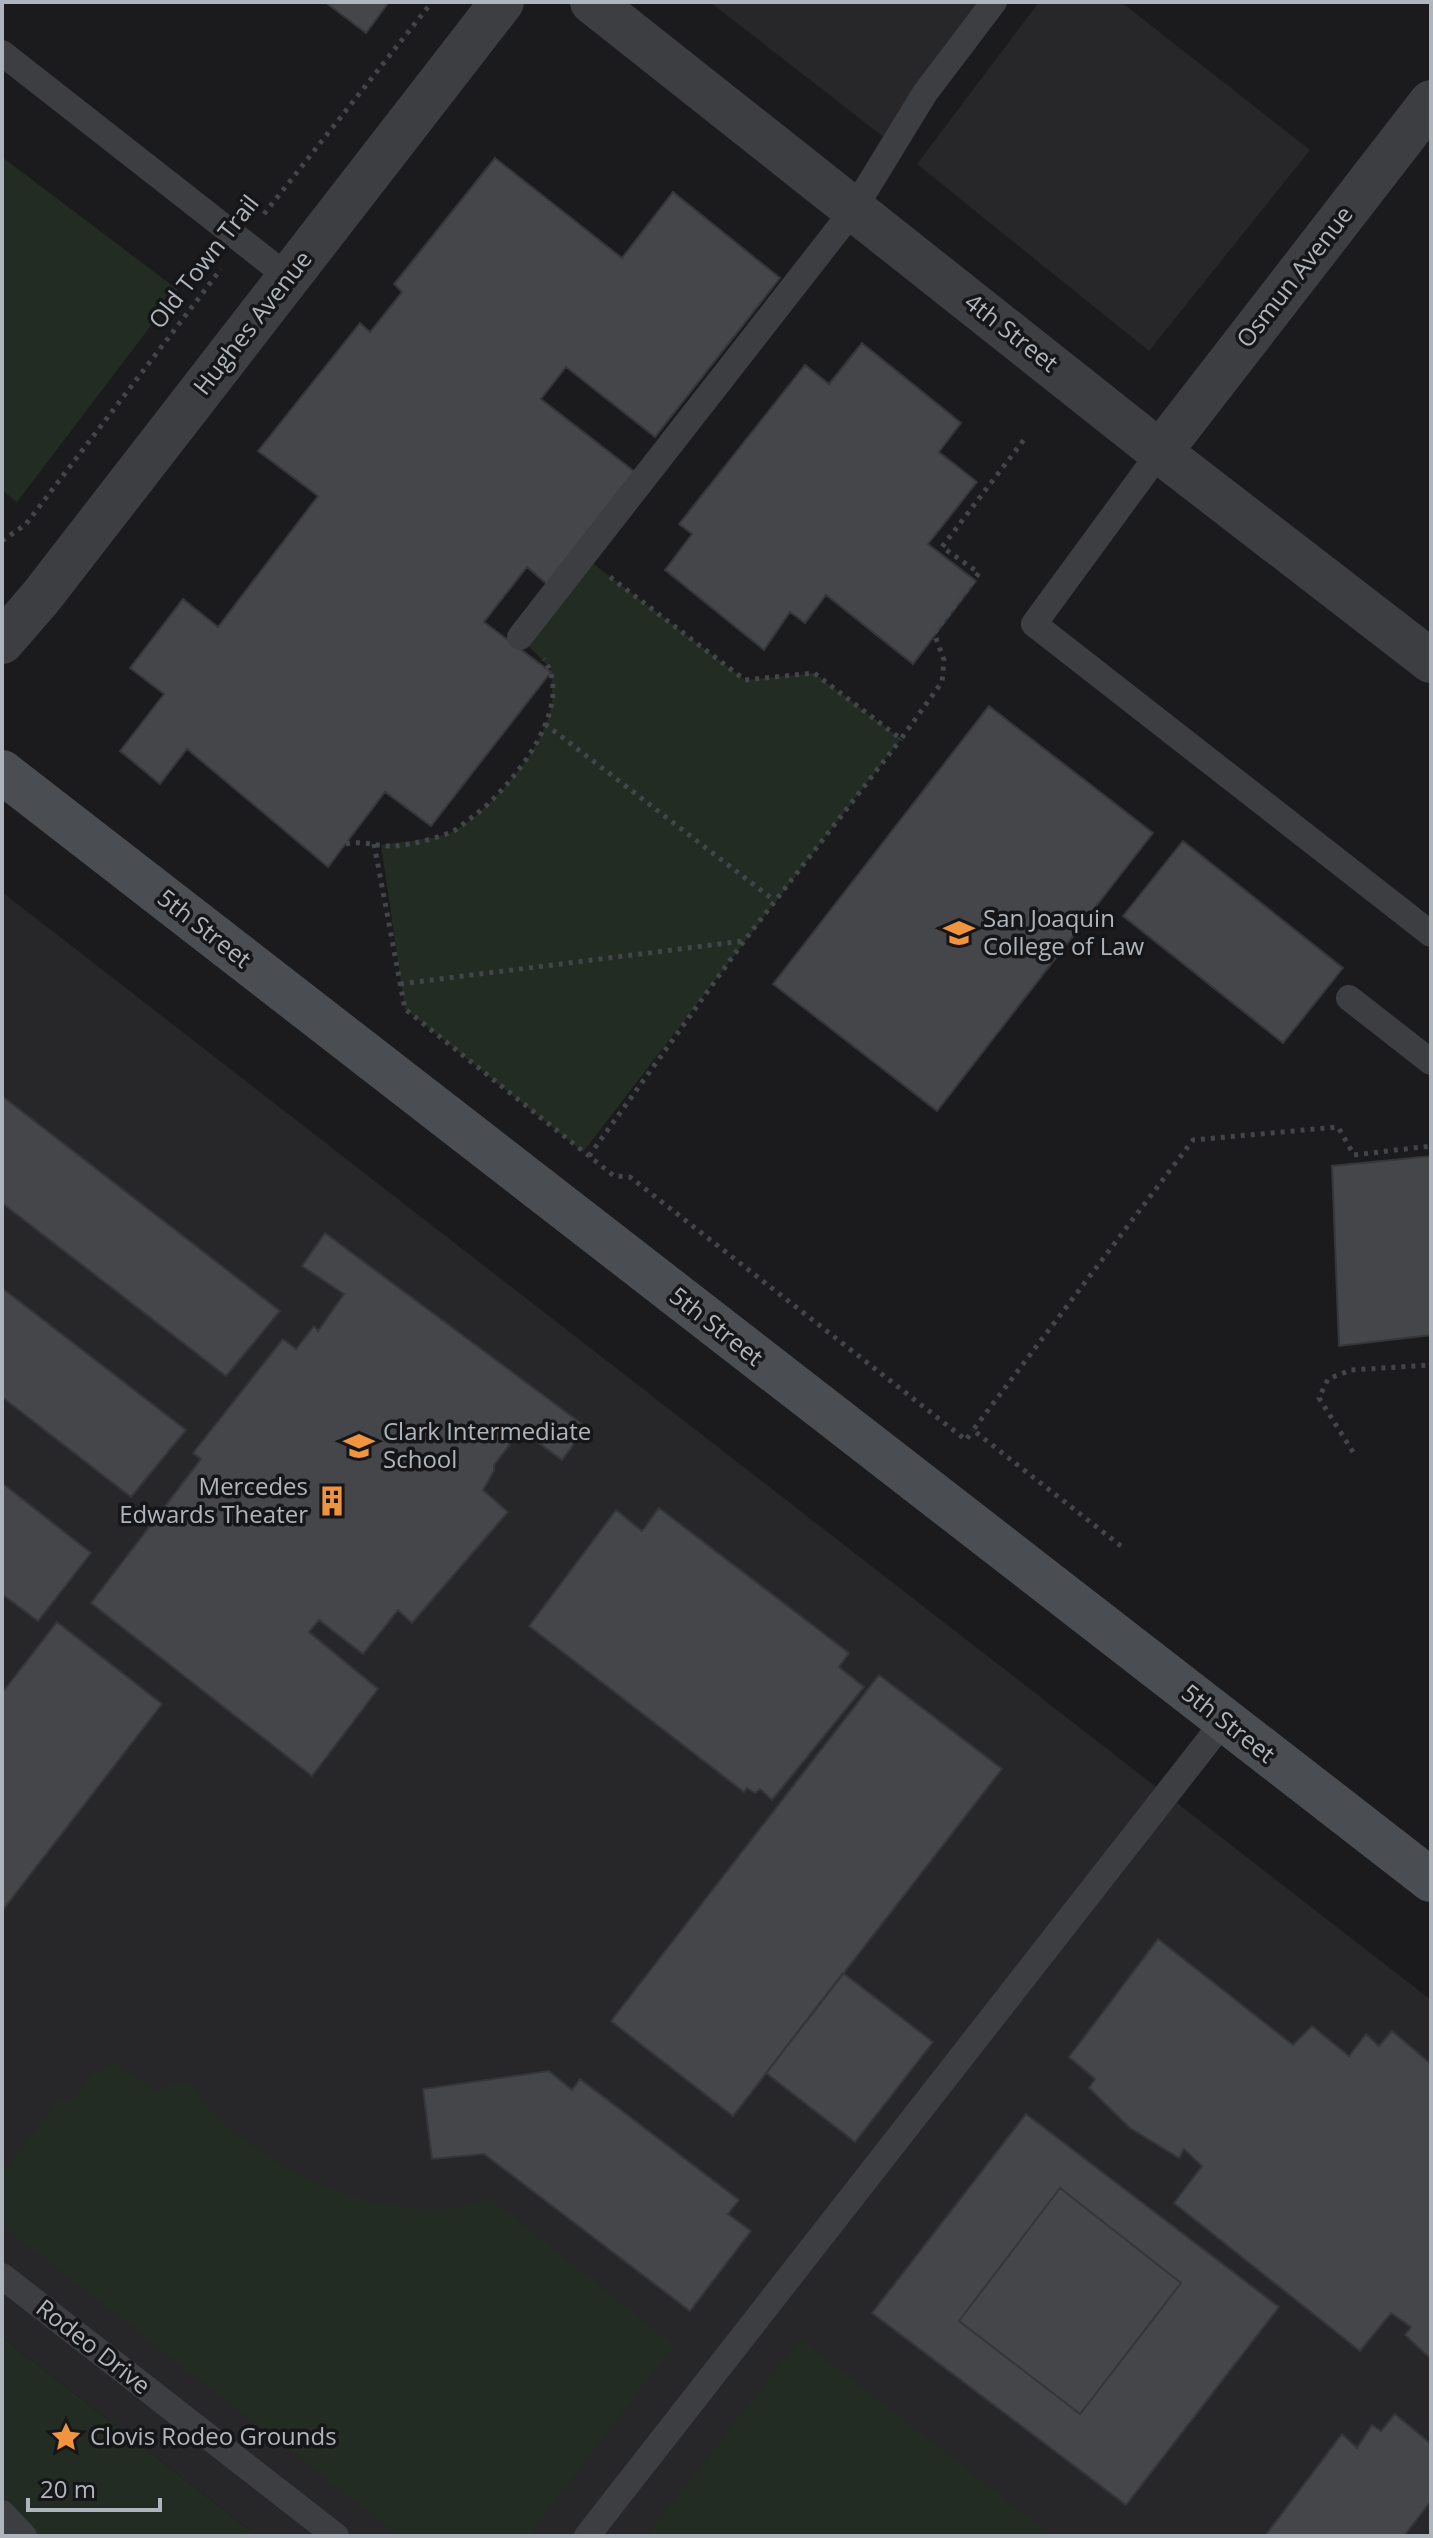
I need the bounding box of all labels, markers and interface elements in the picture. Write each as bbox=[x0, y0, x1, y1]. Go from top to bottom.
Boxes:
street label: Old Town Trail bbox=[140, 187, 265, 335]
street label: Osmun Avenue bbox=[1228, 198, 1360, 354]
street label: Hughes Avenue bbox=[185, 243, 319, 401]
street label: 4th Street bbox=[958, 285, 1066, 379]
street label: 5th Street bbox=[151, 881, 259, 975]
place label: San Joaquin College of Law bbox=[983, 901, 1145, 962]
school or university icon: San Joaquin College of Law bbox=[942, 916, 976, 950]
street label: 5th Street bbox=[663, 1279, 771, 1373]
place label: Clark Intermediate School bbox=[383, 1414, 591, 1475]
school or university icon: Clark Intermediate School bbox=[342, 1429, 376, 1463]
place label: Mercedes Edwards Theater bbox=[119, 1469, 308, 1530]
building icon: Mercedes Edwards Theater bbox=[315, 1484, 349, 1518]
street label: 5th Street bbox=[1175, 1676, 1283, 1770]
street label: Rodeo Drive bbox=[30, 2291, 158, 2401]
place label: Clovis Rodeo Grounds bbox=[90, 2419, 337, 2452]
place icon: Clovis Rodeo Grounds bbox=[49, 2420, 83, 2454]
scale bar bbox=[28, 2462, 160, 2512]
text: 20 m bbox=[40, 2472, 96, 2505]

